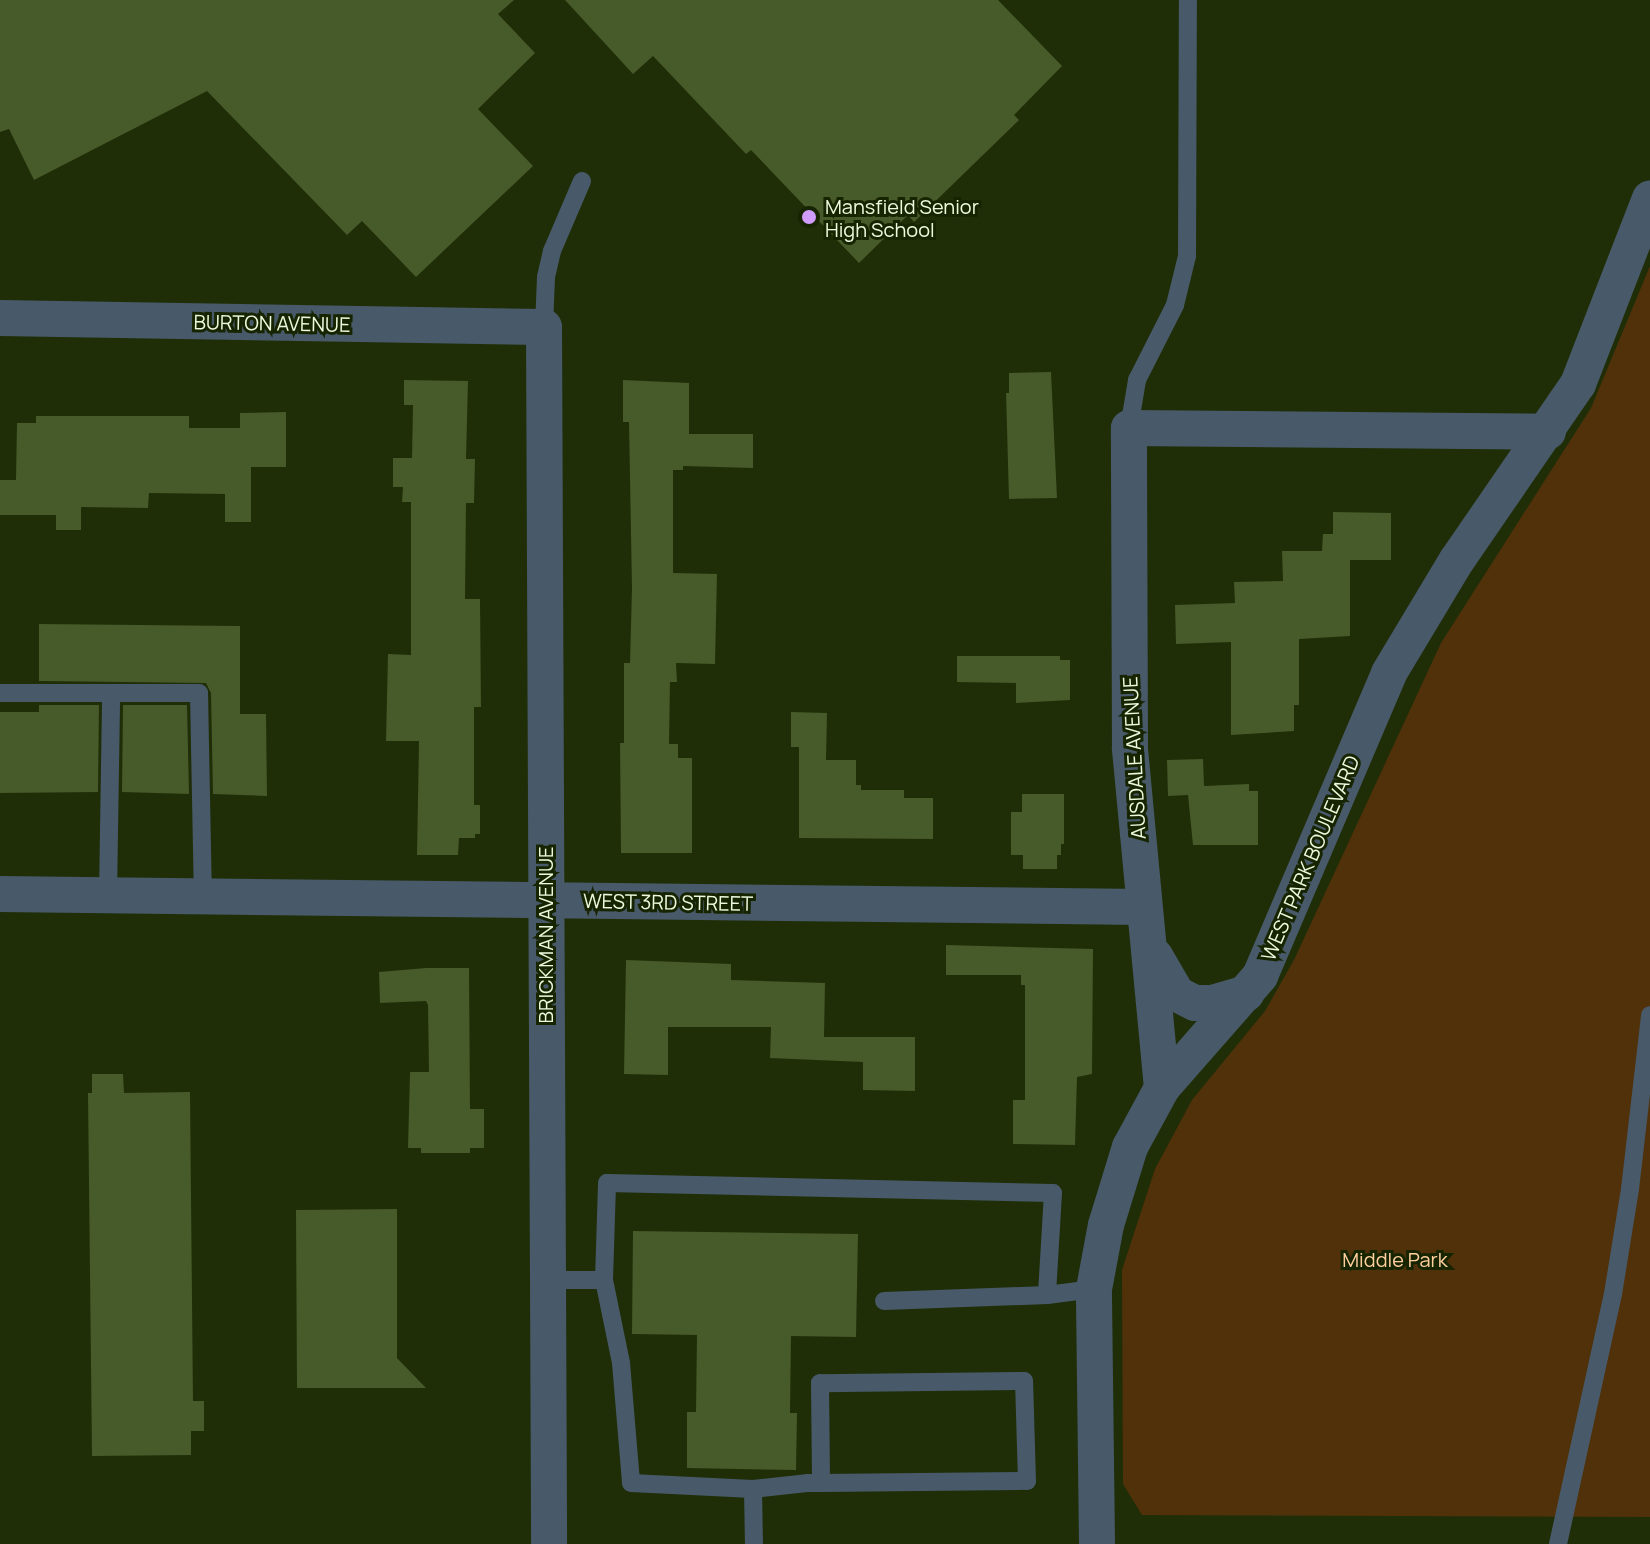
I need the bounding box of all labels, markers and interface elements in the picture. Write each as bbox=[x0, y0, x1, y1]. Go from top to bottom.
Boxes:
place label: Mansfield Senior High School bbox=[825, 194, 979, 241]
marker: Mansfield Senior High School bbox=[800, 208, 818, 226]
street label: BURTON AVENUE bbox=[193, 310, 351, 336]
street label: AUSDALE AVENUE bbox=[1118, 676, 1150, 840]
street label: WEST PARK BOULEVARD bbox=[1256, 751, 1364, 965]
street label: BRICKMAN AVENUE bbox=[533, 847, 557, 1023]
street label: WEST 3RD STREET bbox=[583, 889, 753, 915]
park label: Middle Park bbox=[1342, 1247, 1448, 1271]

